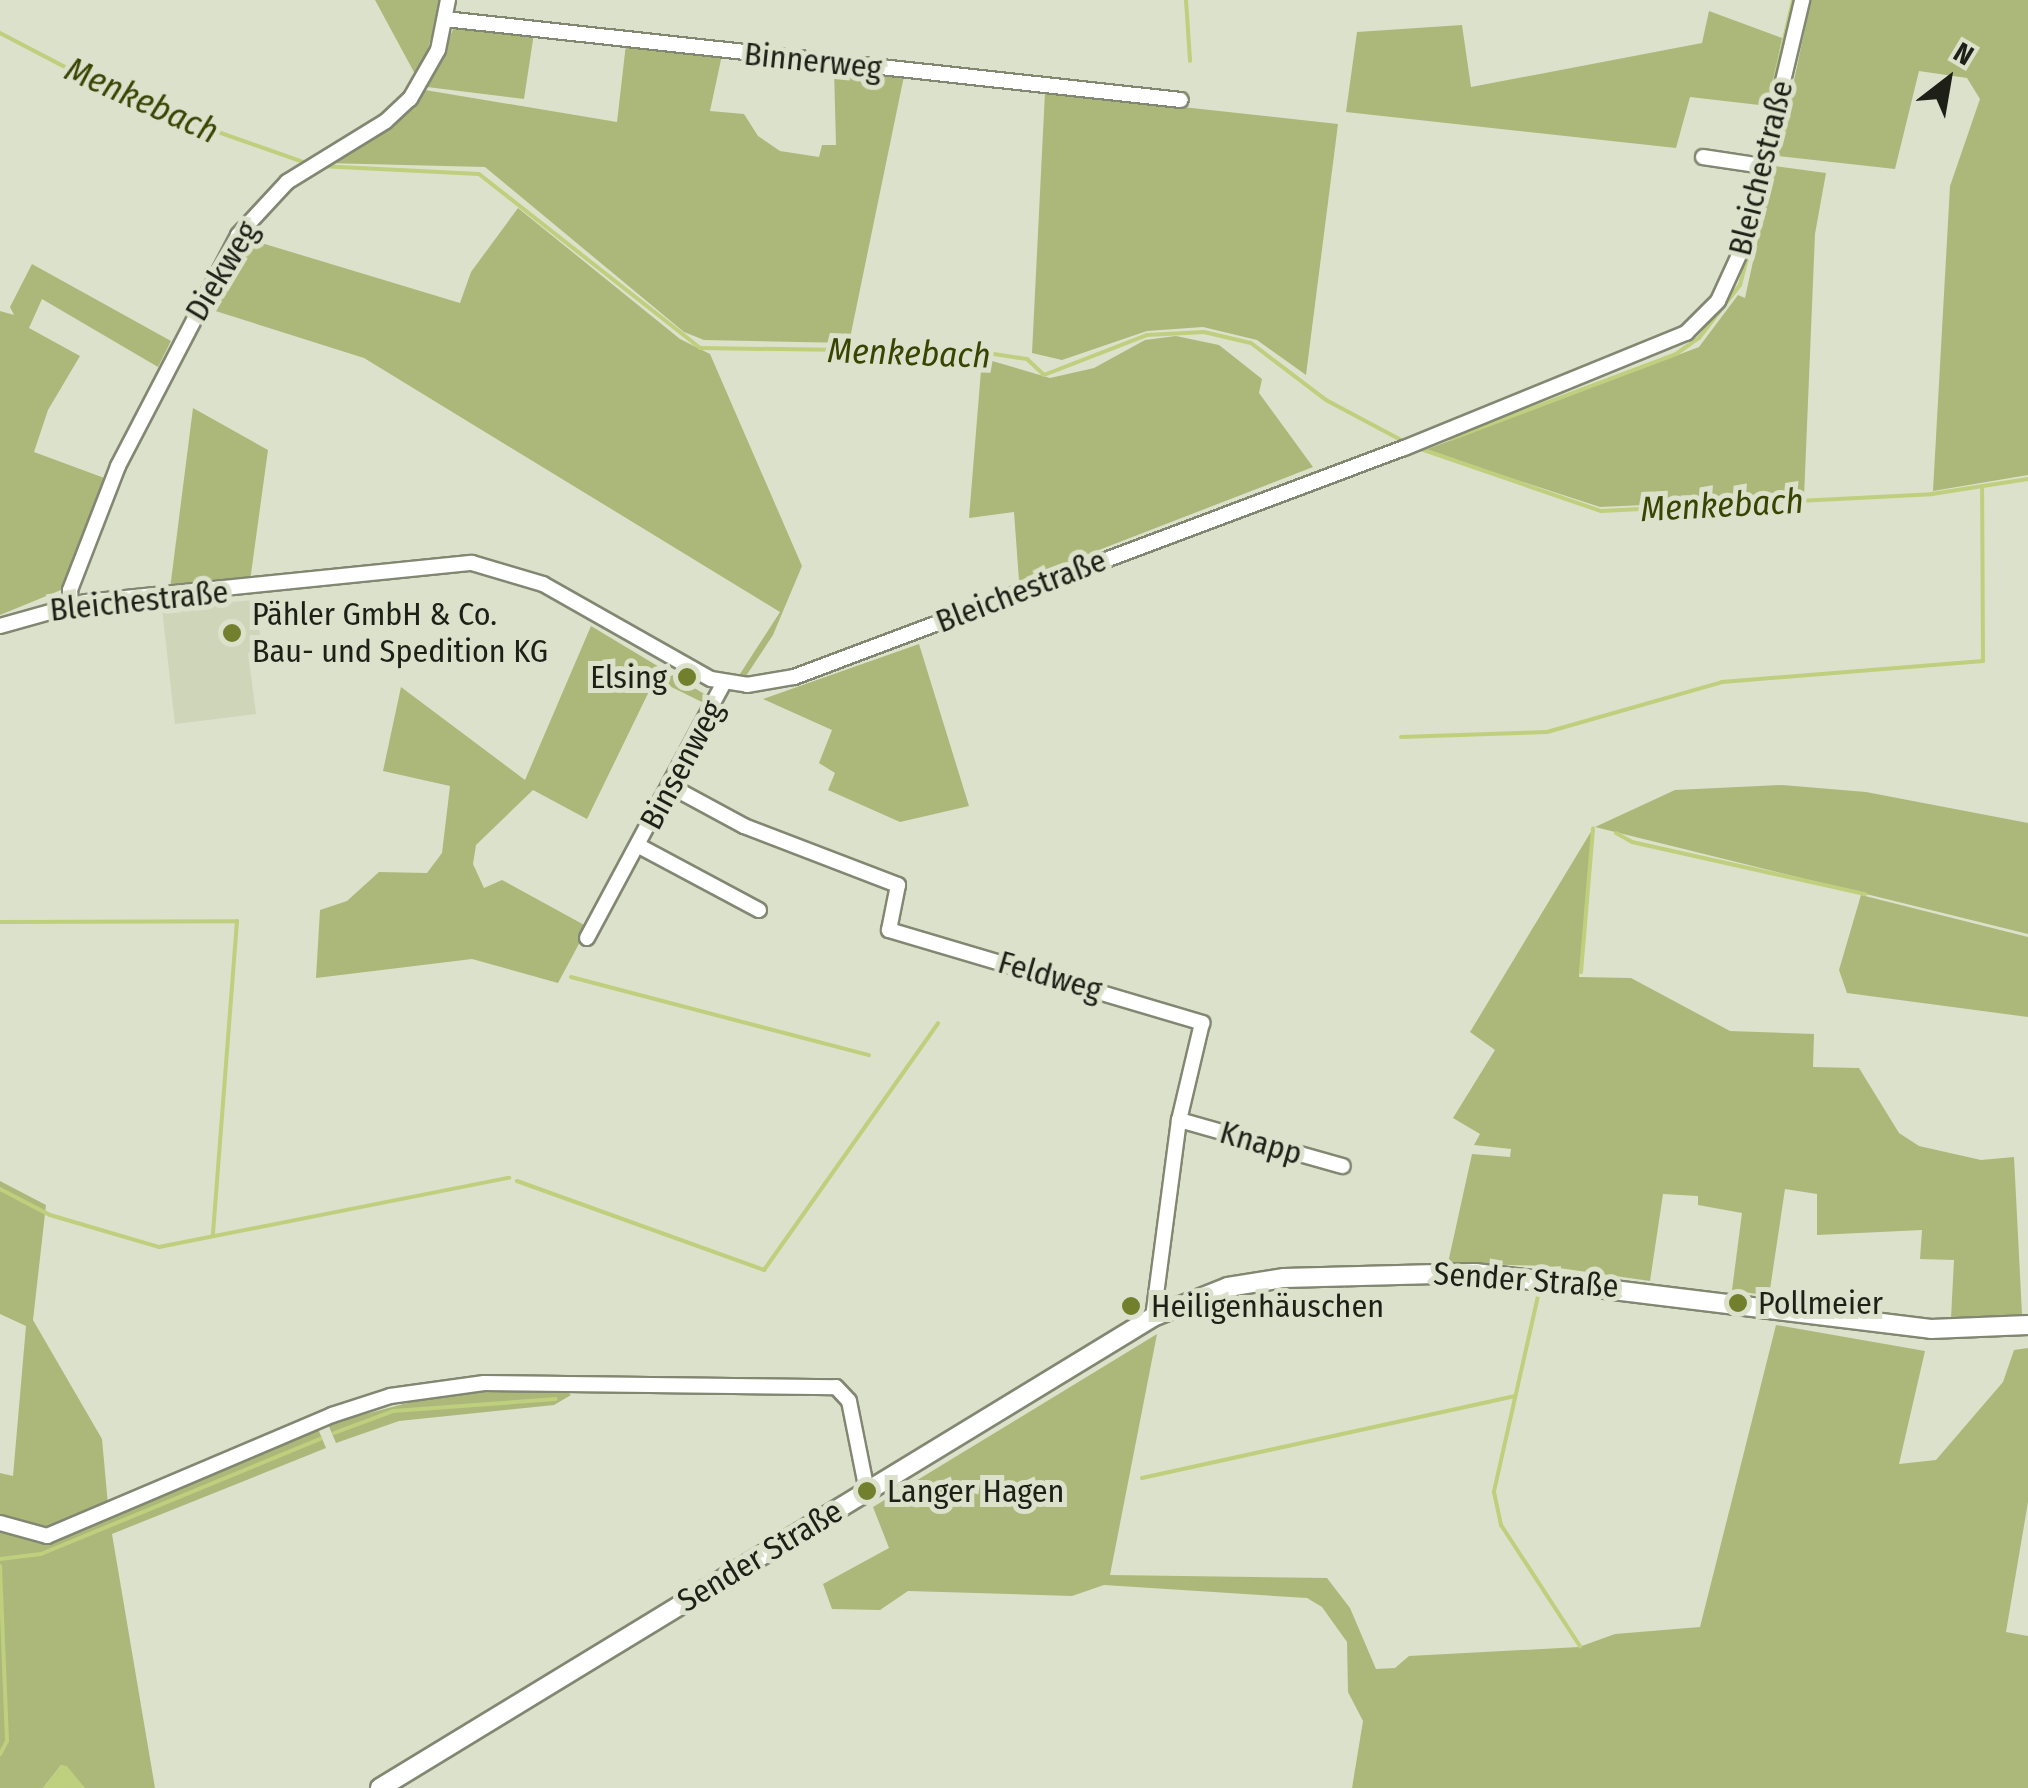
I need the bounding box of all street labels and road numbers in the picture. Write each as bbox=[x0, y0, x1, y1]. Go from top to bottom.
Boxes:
street label: Binnerweg bbox=[742, 35, 884, 87]
street label: Bleichestraße bbox=[1721, 77, 1801, 259]
street label: Diekweg bbox=[177, 214, 267, 328]
street label: Bleichestraße bbox=[931, 541, 1111, 641]
street label: Bleichestraße bbox=[48, 573, 230, 629]
street label: Binsenweg bbox=[632, 694, 732, 836]
street label: Feldweg bbox=[994, 943, 1106, 1009]
street label: Knapp bbox=[1216, 1113, 1306, 1173]
street label: Sender Straße bbox=[1432, 1254, 1620, 1306]
street label: Sender Straße bbox=[671, 1492, 849, 1620]

